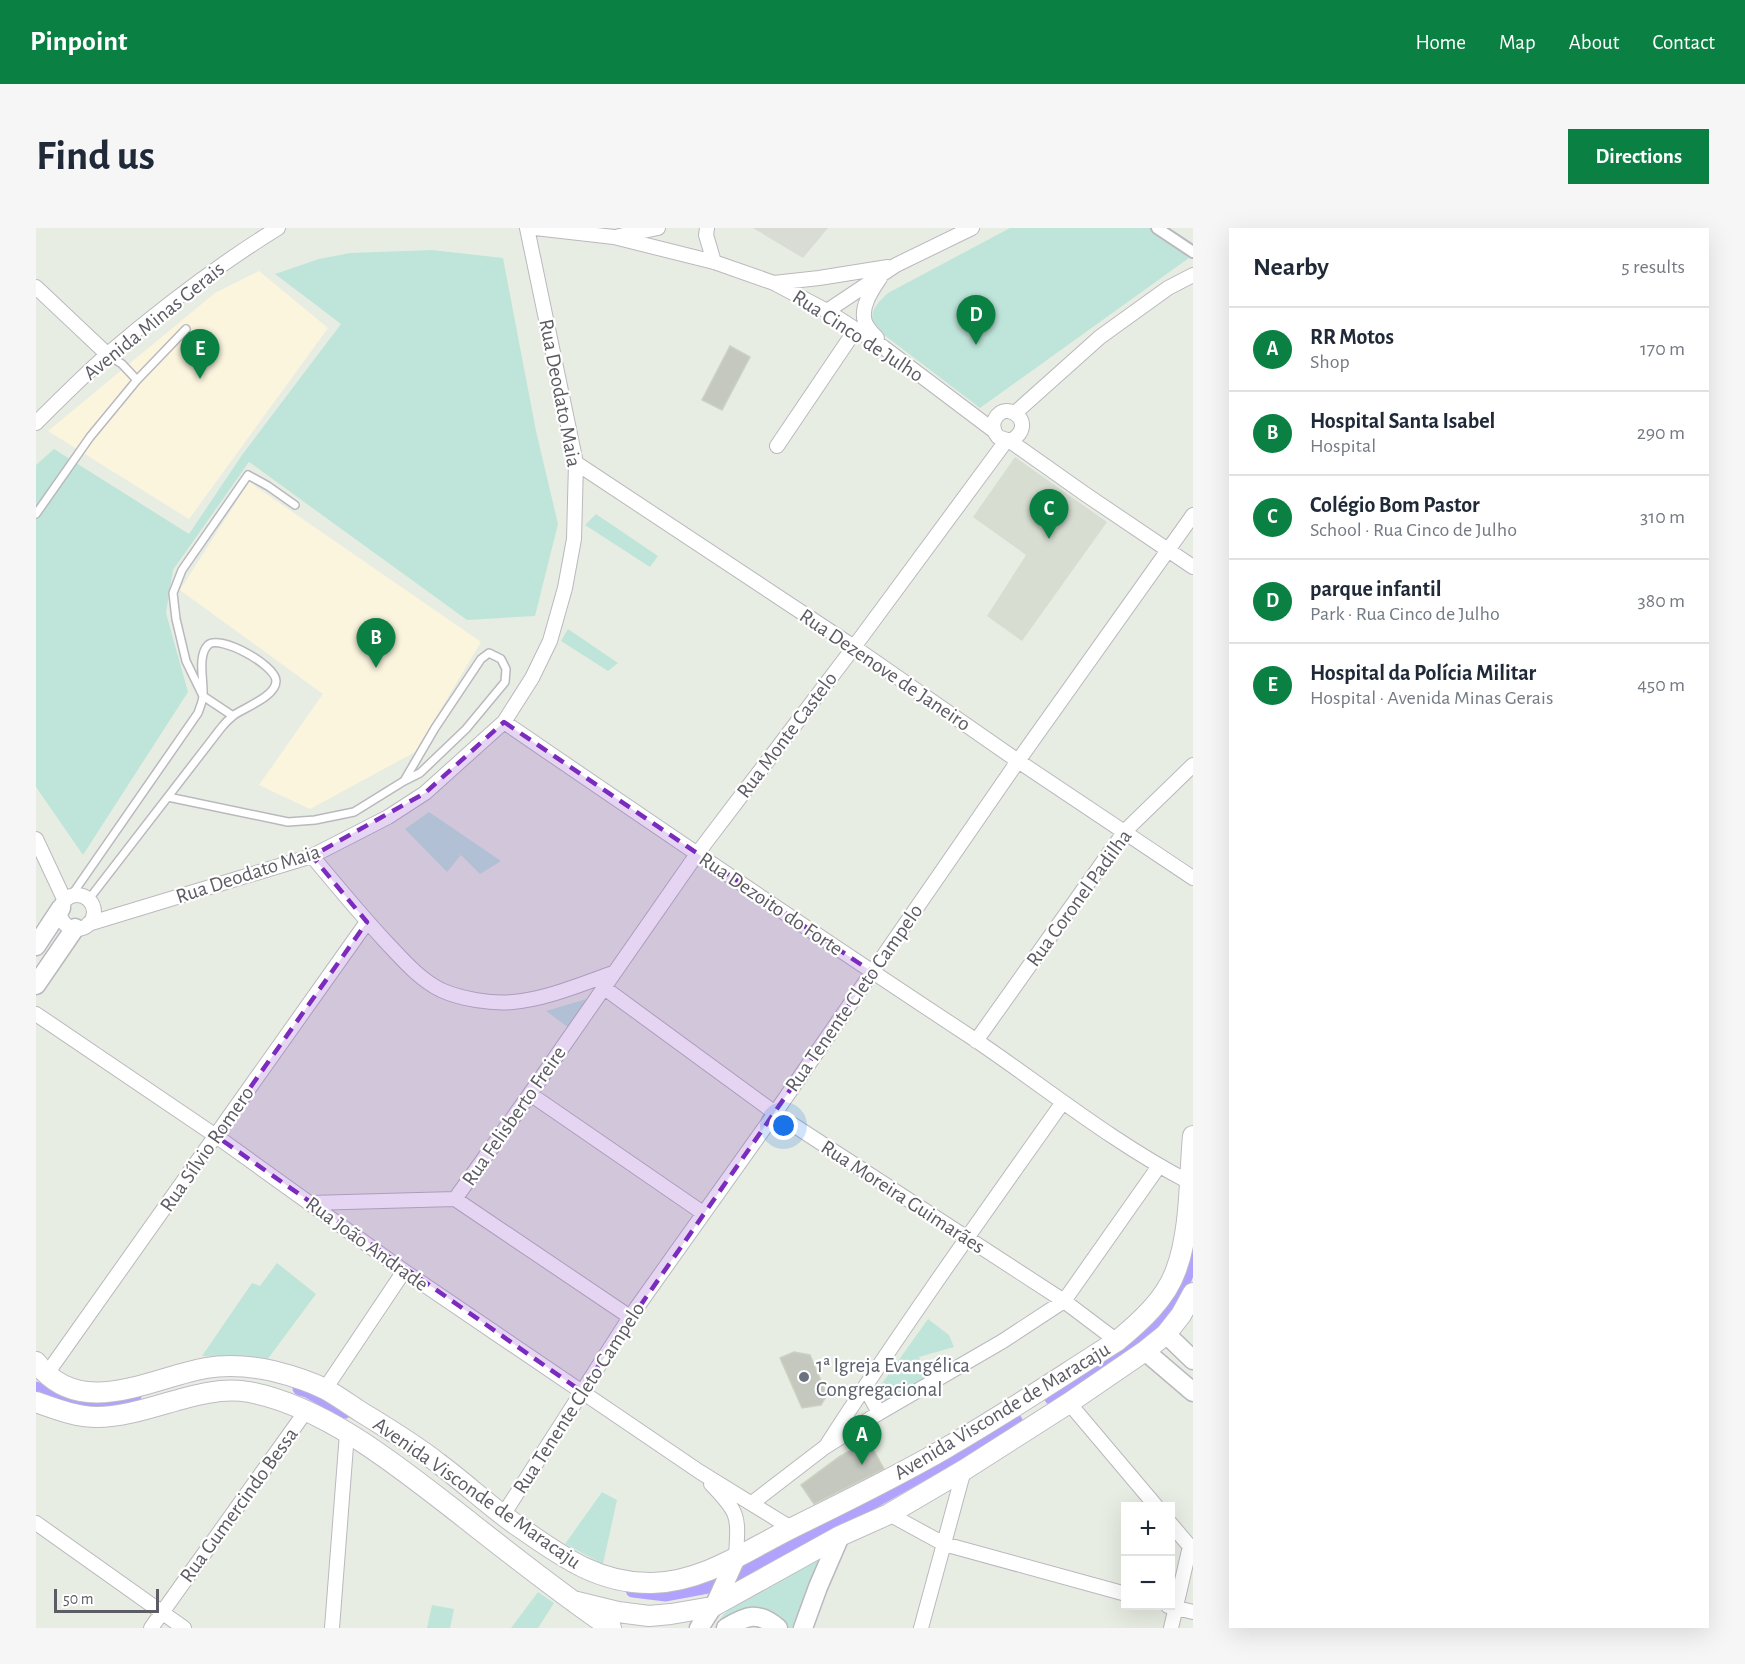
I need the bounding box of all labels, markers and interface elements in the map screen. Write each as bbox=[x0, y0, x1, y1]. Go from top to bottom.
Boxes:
text: Pinpoint bbox=[30, 28, 128, 56]
text: Home bbox=[1415, 32, 1466, 53]
text: Map bbox=[1499, 32, 1536, 53]
text: About bbox=[1569, 32, 1619, 53]
text: Contact bbox=[1652, 32, 1715, 53]
button: Directions bbox=[1568, 129, 1709, 184]
text: Find us bbox=[36, 135, 155, 177]
text: Nearby bbox=[1253, 254, 1329, 280]
text: 5 results bbox=[1621, 257, 1685, 277]
street label: Avenida Minas Gerais bbox=[80, 258, 228, 384]
street label: Rua Cinco de Julho bbox=[789, 286, 927, 386]
pin: D bbox=[956, 296, 996, 345]
street label: Rua Deodato Maia bbox=[535, 317, 585, 469]
text: RR Motos bbox=[1310, 326, 1394, 348]
pin: E bbox=[180, 330, 220, 379]
text: A bbox=[1267, 339, 1279, 359]
text: 170 m bbox=[1640, 339, 1685, 359]
text: Shop bbox=[1310, 352, 1350, 372]
text: Hospital Santa Isabel bbox=[1310, 410, 1495, 432]
text: B bbox=[1267, 423, 1278, 443]
text: 290 m bbox=[1637, 423, 1685, 443]
text: Hospital bbox=[1310, 436, 1376, 456]
pin: C bbox=[1030, 490, 1068, 539]
text: Colégio Bom Pastor bbox=[1310, 494, 1480, 516]
text: C bbox=[1267, 507, 1278, 527]
text: 310 m bbox=[1640, 507, 1685, 527]
text: School · Rua Cinco de Julho bbox=[1310, 520, 1517, 540]
text: parque infantil bbox=[1310, 578, 1441, 600]
text: D bbox=[1266, 591, 1279, 611]
text: 380 m bbox=[1637, 591, 1685, 611]
text: Park · Rua Cinco de Julho bbox=[1310, 604, 1500, 624]
street label: Rua Dezenove de Janeiro bbox=[796, 605, 974, 735]
pin: B bbox=[356, 618, 396, 668]
text: Hospital da Polícia Militar bbox=[1310, 662, 1536, 684]
street label: Rua Monte Castelo bbox=[733, 668, 841, 802]
text: E bbox=[1267, 675, 1278, 695]
text: 450 m bbox=[1637, 675, 1685, 695]
text: Hospital · Avenida Minas Gerais bbox=[1310, 688, 1553, 708]
street label: Rua Coronel Padilha bbox=[1022, 825, 1136, 970]
street label: Rua Deodato Maia bbox=[173, 841, 323, 907]
street label: Rua Dezoito do Forte bbox=[695, 848, 847, 960]
street label: Rua Tenente Cleto Campelo bbox=[781, 900, 927, 1096]
street label: Rua Felisberto Freire bbox=[458, 1042, 570, 1190]
street label: Rua Sílvio Romero bbox=[156, 1083, 258, 1215]
your location bbox=[769, 1111, 798, 1140]
street label: Rua Moreira Guimarães bbox=[817, 1136, 989, 1258]
street label: Rua João Andrade bbox=[302, 1193, 432, 1295]
street label: Rua Tenente Cleto Campelo bbox=[509, 1298, 649, 1498]
street label: Avenida Visconde de Maracaju bbox=[890, 1338, 1114, 1484]
place label: 1ª Igreja Evangélica Congregacional bbox=[816, 1355, 970, 1400]
marker: 1ª Igreja Evangélica Congregacional bbox=[797, 1370, 811, 1384]
street label: Avenida Visconde de Maracaju bbox=[370, 1413, 585, 1573]
pin: A bbox=[842, 1416, 882, 1465]
street label: Rua Gumercindo Bessa bbox=[176, 1423, 302, 1586]
map controls bbox=[1121, 1502, 1175, 1610]
button: + bbox=[1121, 1502, 1175, 1556]
button: − bbox=[1121, 1556, 1175, 1610]
scale bar bbox=[54, 1586, 159, 1614]
text: 50 m bbox=[63, 1591, 94, 1607]

